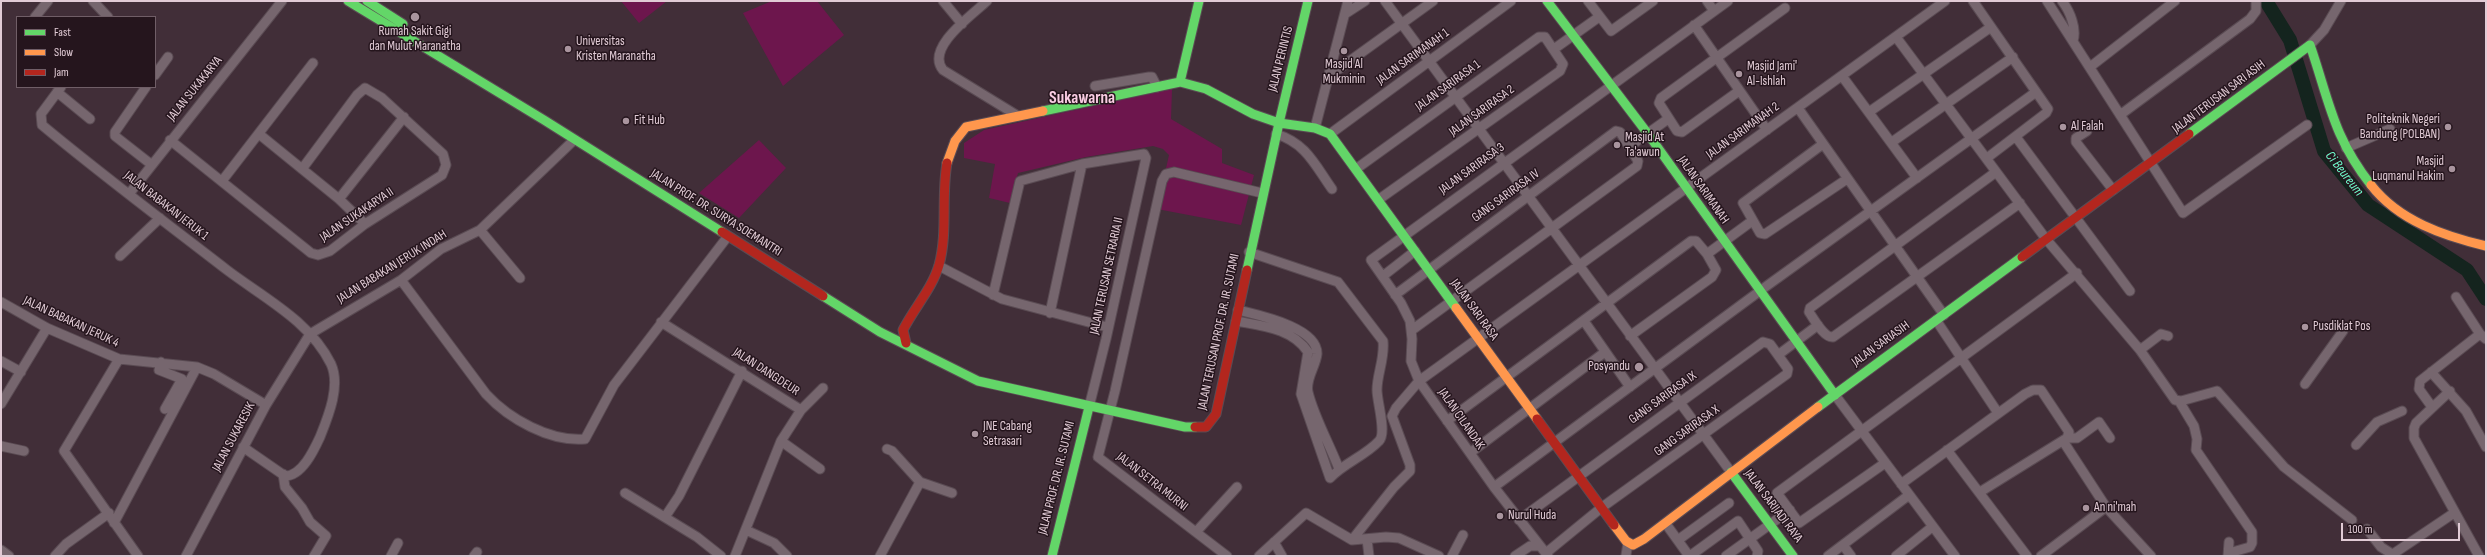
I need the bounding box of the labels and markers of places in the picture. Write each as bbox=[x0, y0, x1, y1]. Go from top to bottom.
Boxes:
marker: Rumah Sakit Gigi dan Mulut Maranatha bbox=[409, 11, 421, 23]
place label: Rumah Sakit Gigi dan Mulut Maranatha bbox=[369, 24, 461, 55]
place label: Universitas Kristen Maranatha bbox=[576, 34, 656, 65]
marker: Universitas Kristen Maranatha bbox=[563, 44, 573, 54]
marker: Masjid Al Mukminin bbox=[1339, 46, 1349, 56]
place label: Masjid Al Mukminin bbox=[1323, 57, 1365, 88]
place label: Masjid Jami' Al-Ishlah bbox=[1747, 59, 1797, 90]
marker: Masjid Jami' Al-Ishlah bbox=[1734, 69, 1744, 79]
place label: Politeknik Negeri Bandung (POLBAN) bbox=[2360, 112, 2440, 143]
place label: Fit Hub bbox=[634, 113, 665, 129]
marker: Fit Hub bbox=[621, 116, 631, 126]
place label: Al Falah bbox=[2071, 119, 2104, 135]
marker: Al Falah bbox=[2058, 122, 2068, 132]
marker: Politeknik Negeri Bandung (POLBAN) bbox=[2443, 122, 2453, 132]
place label: Masjid At Ta'awun bbox=[1625, 130, 1664, 161]
marker: Masjid At Ta'awun bbox=[1612, 140, 1622, 150]
place label: Masjid Luqmanul Hakim bbox=[2372, 154, 2444, 185]
marker: Masjid Luqmanul Hakim bbox=[2447, 164, 2457, 174]
place label: Pusdiklat Pos bbox=[2313, 319, 2370, 335]
marker: Pusdiklat Pos bbox=[2300, 322, 2310, 332]
place label: Posyandu bbox=[1588, 359, 1630, 375]
marker: Posyandu bbox=[1633, 361, 1645, 373]
place label: JNE Cabang Setrasari bbox=[983, 419, 1032, 450]
marker: JNE Cabang Setrasari bbox=[970, 429, 980, 439]
place label: An ni'mah bbox=[2094, 500, 2136, 516]
marker: An ni'mah bbox=[2081, 503, 2091, 513]
place label: Nurul Huda bbox=[1508, 508, 1556, 524]
marker: Nurul Huda bbox=[1495, 511, 1505, 521]

